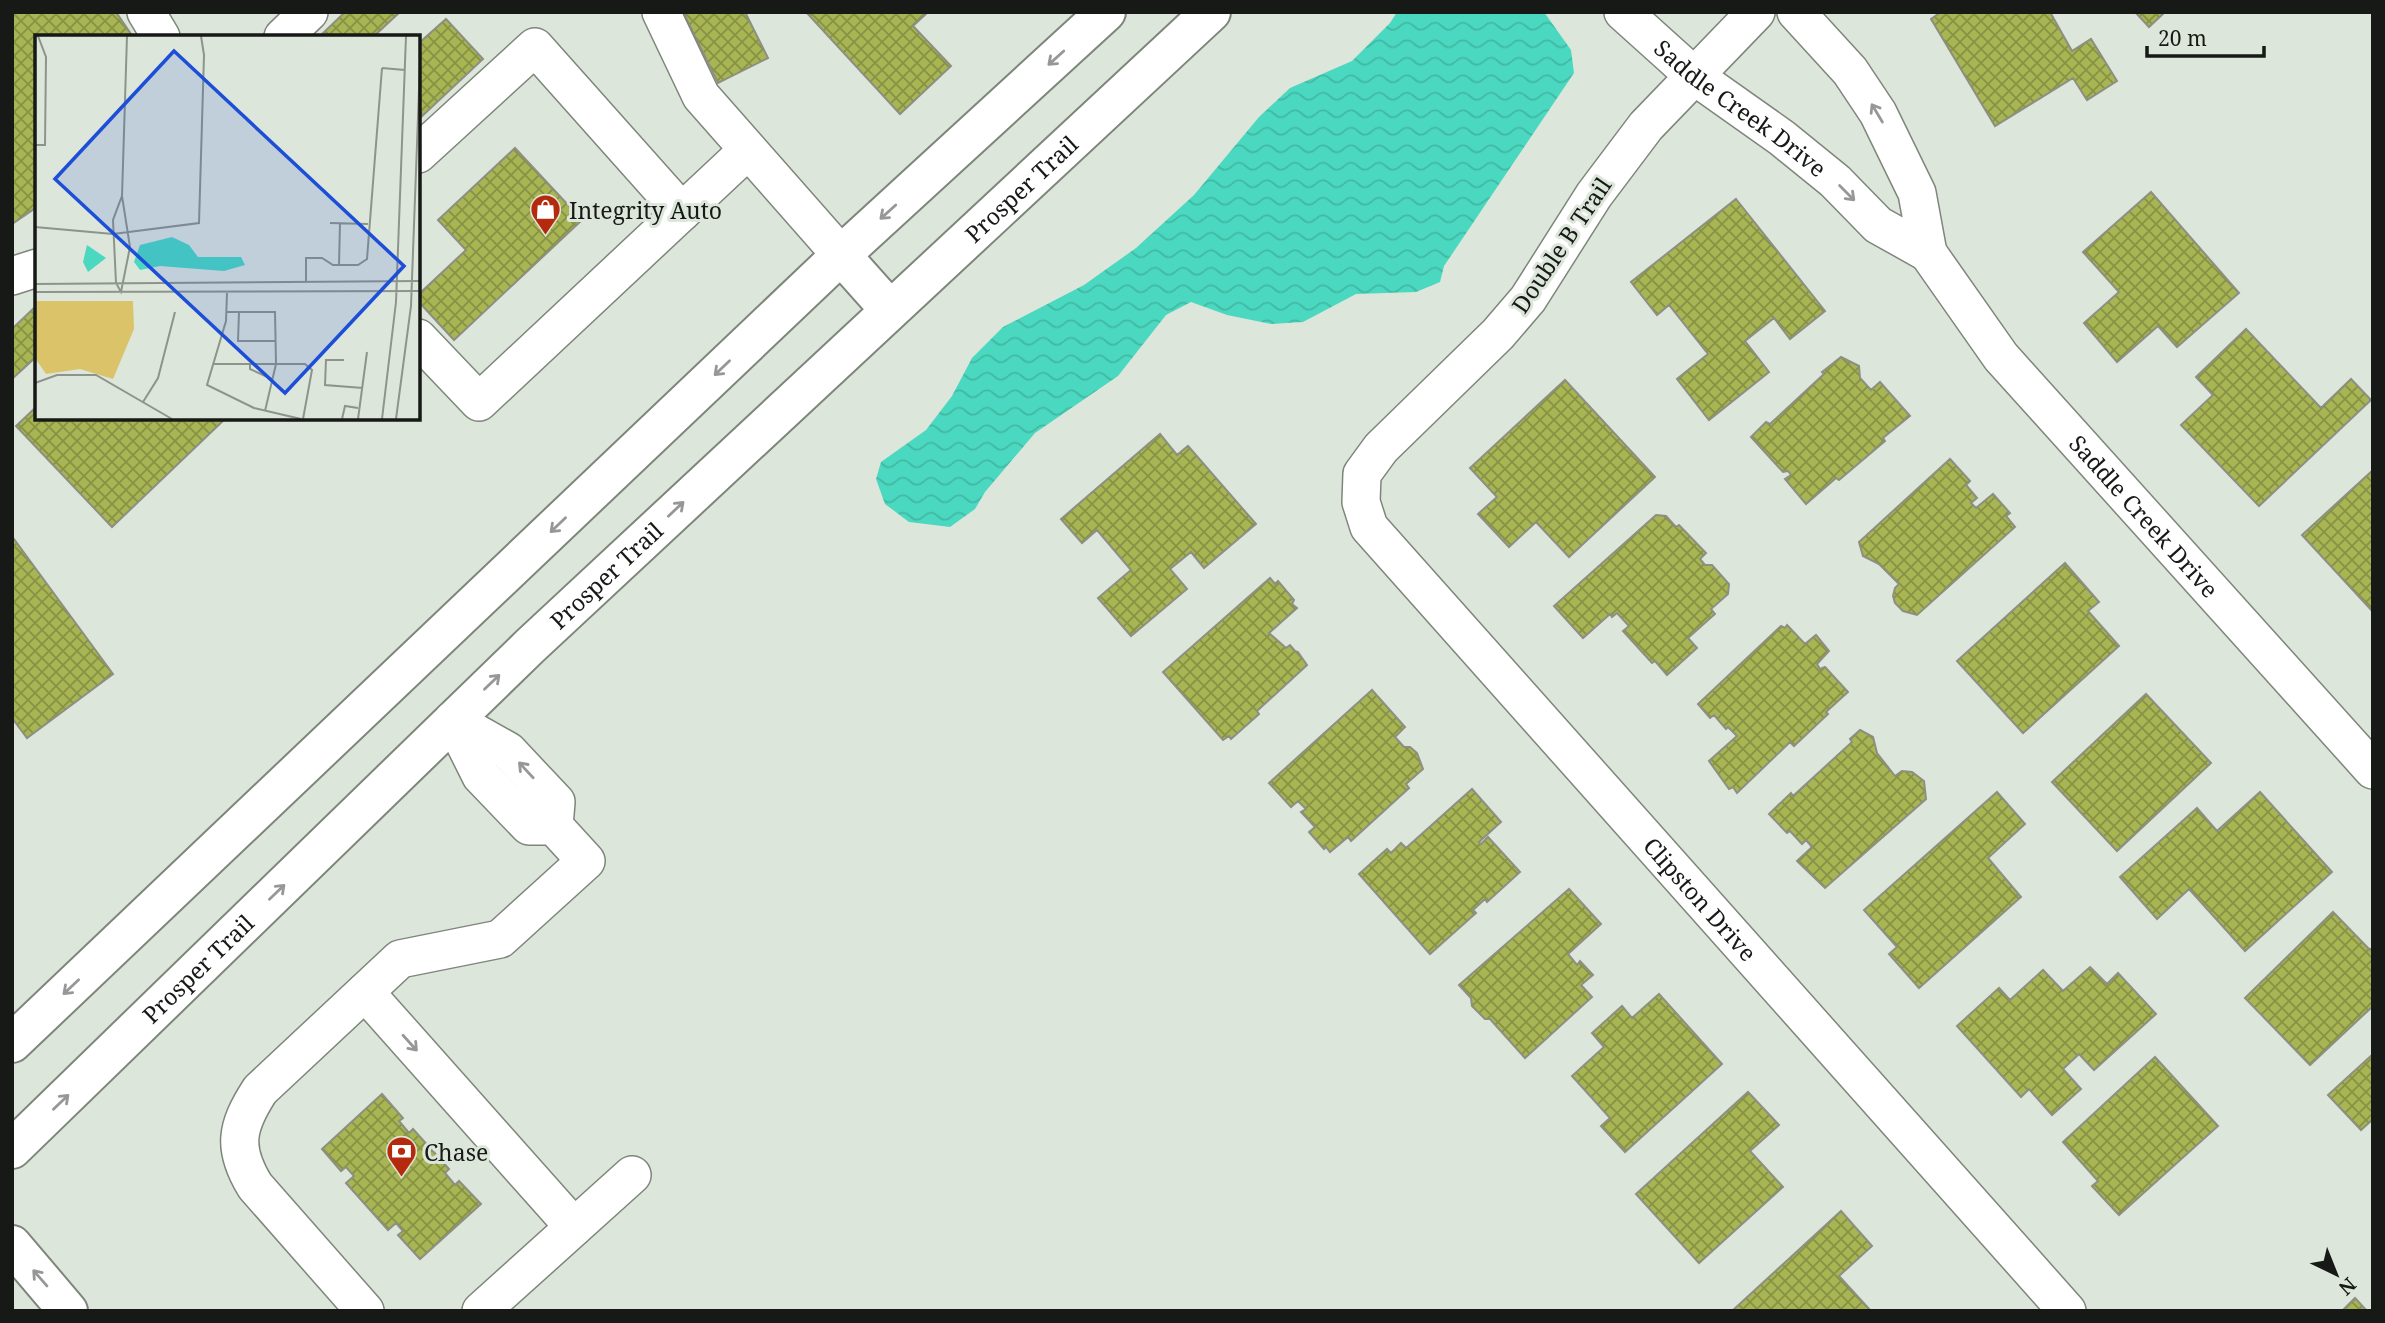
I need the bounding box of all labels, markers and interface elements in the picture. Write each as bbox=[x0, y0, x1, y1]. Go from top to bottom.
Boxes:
scale bar bbox=[2147, 14, 2264, 58]
text: 20 m bbox=[2158, 24, 2207, 52]
street label: Saddle Creek Drive bbox=[1648, 32, 1833, 184]
inset map bbox=[35, 35, 420, 420]
one-way arrow bbox=[1048, 50, 1065, 67]
one-way arrow bbox=[1870, 104, 1884, 124]
street label: Prosper Trail bbox=[958, 128, 1085, 249]
street label: Double B Trail bbox=[1504, 171, 1618, 319]
one-way arrow bbox=[1838, 184, 1855, 201]
shop icon: Integrity Auto bbox=[529, 193, 563, 237]
place label: Integrity Auto bbox=[569, 194, 722, 226]
one-way arrow bbox=[879, 204, 897, 220]
one-way arrow bbox=[714, 359, 732, 376]
street label: Saddle Creek Drive bbox=[2062, 428, 2226, 604]
one-way arrow bbox=[667, 501, 684, 518]
street label: Prosper Trail bbox=[543, 515, 670, 636]
one-way arrow bbox=[549, 516, 566, 533]
one-way arrow bbox=[484, 673, 501, 690]
one-way arrow bbox=[518, 761, 534, 779]
street label: Clipston Drive bbox=[1636, 830, 1764, 968]
one-way arrow bbox=[268, 883, 285, 900]
street label: Prosper Trail bbox=[135, 907, 260, 1030]
one-way arrow bbox=[62, 979, 80, 995]
one-way arrow bbox=[402, 1034, 418, 1052]
one-way arrow bbox=[52, 1093, 69, 1110]
bank icon: Chase bbox=[384, 1135, 418, 1179]
place label: Chase bbox=[424, 1136, 488, 1168]
north arrow bbox=[2301, 1239, 2371, 1309]
one-way arrow bbox=[32, 1269, 48, 1287]
text: N bbox=[2333, 1272, 2362, 1301]

